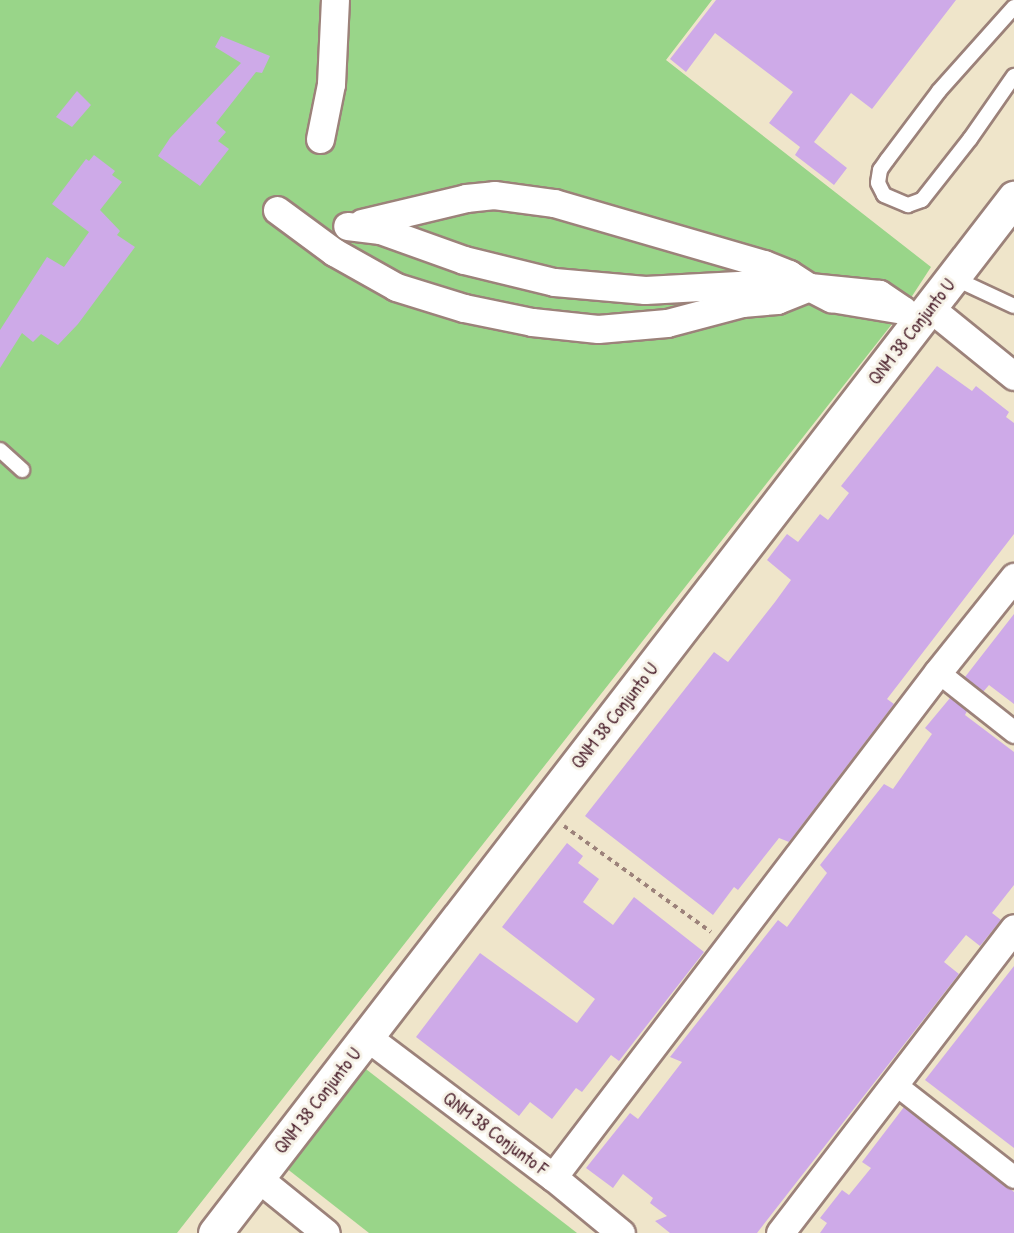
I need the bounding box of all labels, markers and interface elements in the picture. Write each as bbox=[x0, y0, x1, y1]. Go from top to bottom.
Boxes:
street label: QNM 38 Conjunto U bbox=[864, 275, 960, 389]
street label: QNM 38 Conjunto U bbox=[567, 659, 663, 773]
street label: QNM 38 Conjunto U bbox=[270, 1044, 366, 1158]
street label: QNM 38 Conjunto F bbox=[438, 1088, 552, 1180]

